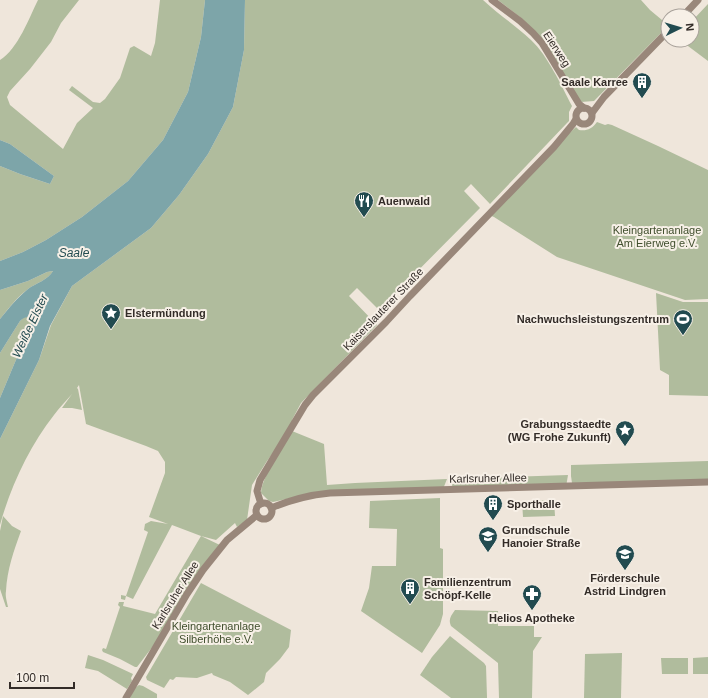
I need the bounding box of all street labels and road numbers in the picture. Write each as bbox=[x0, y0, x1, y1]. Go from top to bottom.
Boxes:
street label: Eierweg bbox=[541, 29, 573, 69]
street label: Kaiserslauterer Straße bbox=[340, 265, 426, 353]
street label: Karlsruher Allee bbox=[449, 471, 527, 485]
street label: Karlsruher Allee bbox=[149, 559, 201, 631]

